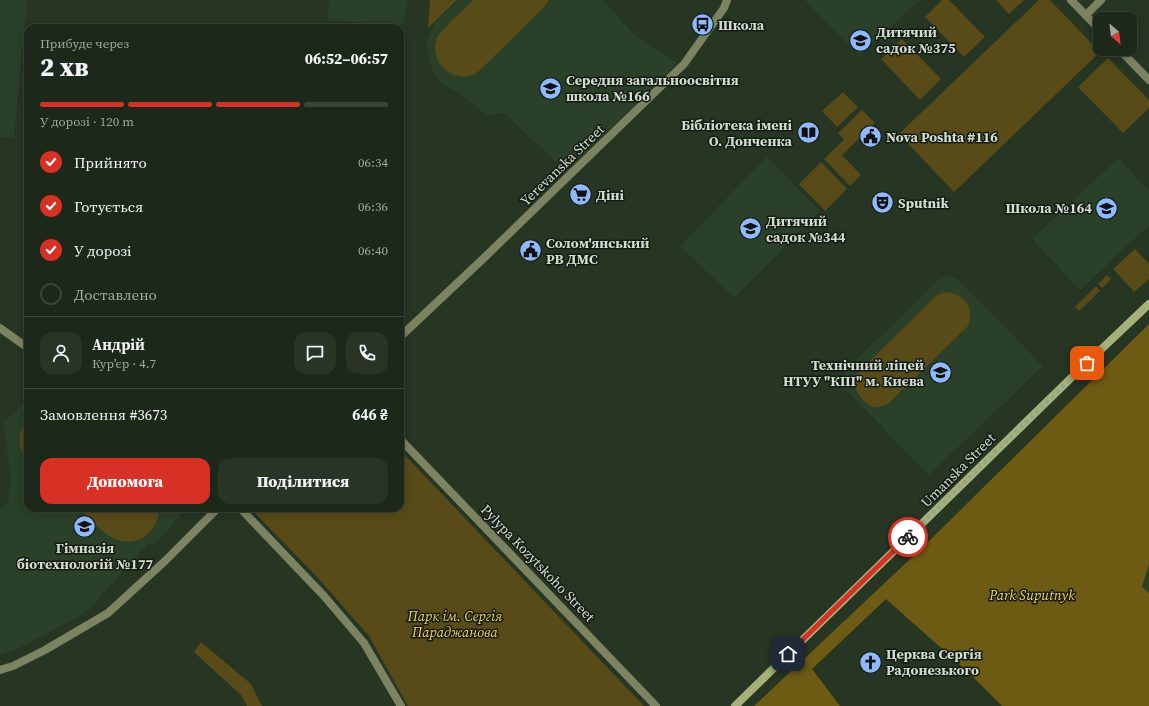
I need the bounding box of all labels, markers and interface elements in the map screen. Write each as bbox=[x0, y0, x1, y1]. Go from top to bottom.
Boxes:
bus stop icon: Школа bbox=[689, 12, 715, 38]
north arrow bbox=[1093, 12, 1137, 56]
map controls bbox=[1093, 12, 1137, 56]
place label: Школа bbox=[718, 15, 765, 35]
place label: Дитячий садок №375 bbox=[876, 22, 956, 58]
school or university icon: Дитячий садок №375 bbox=[847, 27, 873, 53]
text: Прибуде через bbox=[40, 35, 129, 52]
text: 06:52–06:57 bbox=[305, 48, 388, 69]
text: 2 хв bbox=[40, 49, 89, 85]
place label: Середня загальноосвітня школа №166 bbox=[566, 70, 739, 106]
school or university icon: Середня загальноосвітня школа №166 bbox=[538, 75, 564, 101]
text: У дорозі · 120 m bbox=[40, 113, 134, 130]
place label: Бібліотека імені О. Донченка bbox=[681, 115, 793, 151]
street label: Yerevanska Street bbox=[515, 119, 609, 210]
library icon: Бібліотека імені О. Донченка bbox=[795, 120, 821, 146]
public building icon: Nova Poshta #116 bbox=[858, 124, 884, 150]
place label: Nova Poshta #116 bbox=[886, 127, 998, 147]
icon: check bbox=[40, 151, 62, 173]
text: Прийнято bbox=[74, 152, 147, 173]
text: 06:34 bbox=[358, 154, 388, 171]
supermarket icon: Діні bbox=[568, 182, 594, 208]
place label: Діні bbox=[596, 185, 624, 205]
theatre icon: Sputnik bbox=[869, 190, 895, 216]
place label: Sputnik bbox=[898, 193, 950, 213]
icon: check bbox=[40, 195, 62, 217]
school or university icon: Школа №164 bbox=[1094, 195, 1120, 221]
text: Готується bbox=[74, 196, 143, 217]
text: 06:36 bbox=[358, 198, 388, 215]
place label: Школа №164 bbox=[1005, 198, 1092, 218]
place label: Дитячий садок №344 bbox=[766, 211, 846, 247]
school or university icon: Дитячий садок №344 bbox=[737, 216, 763, 242]
place label: Солом'янський РВ ДМС bbox=[546, 233, 649, 269]
public building icon: Солом'янський РВ ДМС bbox=[518, 238, 544, 264]
icon: check bbox=[40, 239, 62, 261]
text: У дорозі bbox=[74, 240, 131, 261]
text: 06:40 bbox=[358, 242, 388, 259]
text: Доставлено bbox=[74, 284, 157, 305]
button: person bbox=[40, 332, 82, 374]
button: chat bbox=[294, 332, 336, 374]
button: phone bbox=[346, 332, 388, 374]
text: Андрій bbox=[92, 334, 145, 355]
pin bbox=[1070, 346, 1104, 380]
icon: bag bbox=[1076, 352, 1098, 374]
text: Кур’єр · 4.7 bbox=[92, 355, 156, 372]
place label: Технічний ліцей НТУУ "КПІ" м. Києва bbox=[783, 355, 925, 391]
school or university icon: Технічний ліцей НТУУ "КПІ" м. Києва bbox=[927, 360, 953, 386]
text: Замовлення #3673 bbox=[40, 404, 167, 425]
text: 646 ₴ bbox=[352, 404, 388, 425]
street label: Umanska Street bbox=[916, 428, 1000, 512]
button: Допомога bbox=[40, 458, 210, 504]
button: Поділитися bbox=[218, 458, 388, 504]
street label: Pylypa Kozytskoho Street bbox=[476, 500, 600, 627]
school or university icon: Гімназія біотехнологій №177 bbox=[72, 513, 98, 539]
courier bbox=[888, 517, 928, 557]
icon: bike bbox=[897, 526, 919, 548]
place label: Гімназія біотехнологій №177 bbox=[17, 538, 154, 574]
park label: Park Suputnyk bbox=[988, 585, 1075, 605]
park label: Парк ім. Сергія Параджанова bbox=[407, 606, 502, 642]
pin bbox=[771, 637, 805, 671]
icon: home bbox=[777, 643, 799, 665]
place label: Церква Сергія Радонезького bbox=[886, 644, 982, 680]
church icon: Церква Сергія Радонезького bbox=[858, 649, 884, 675]

